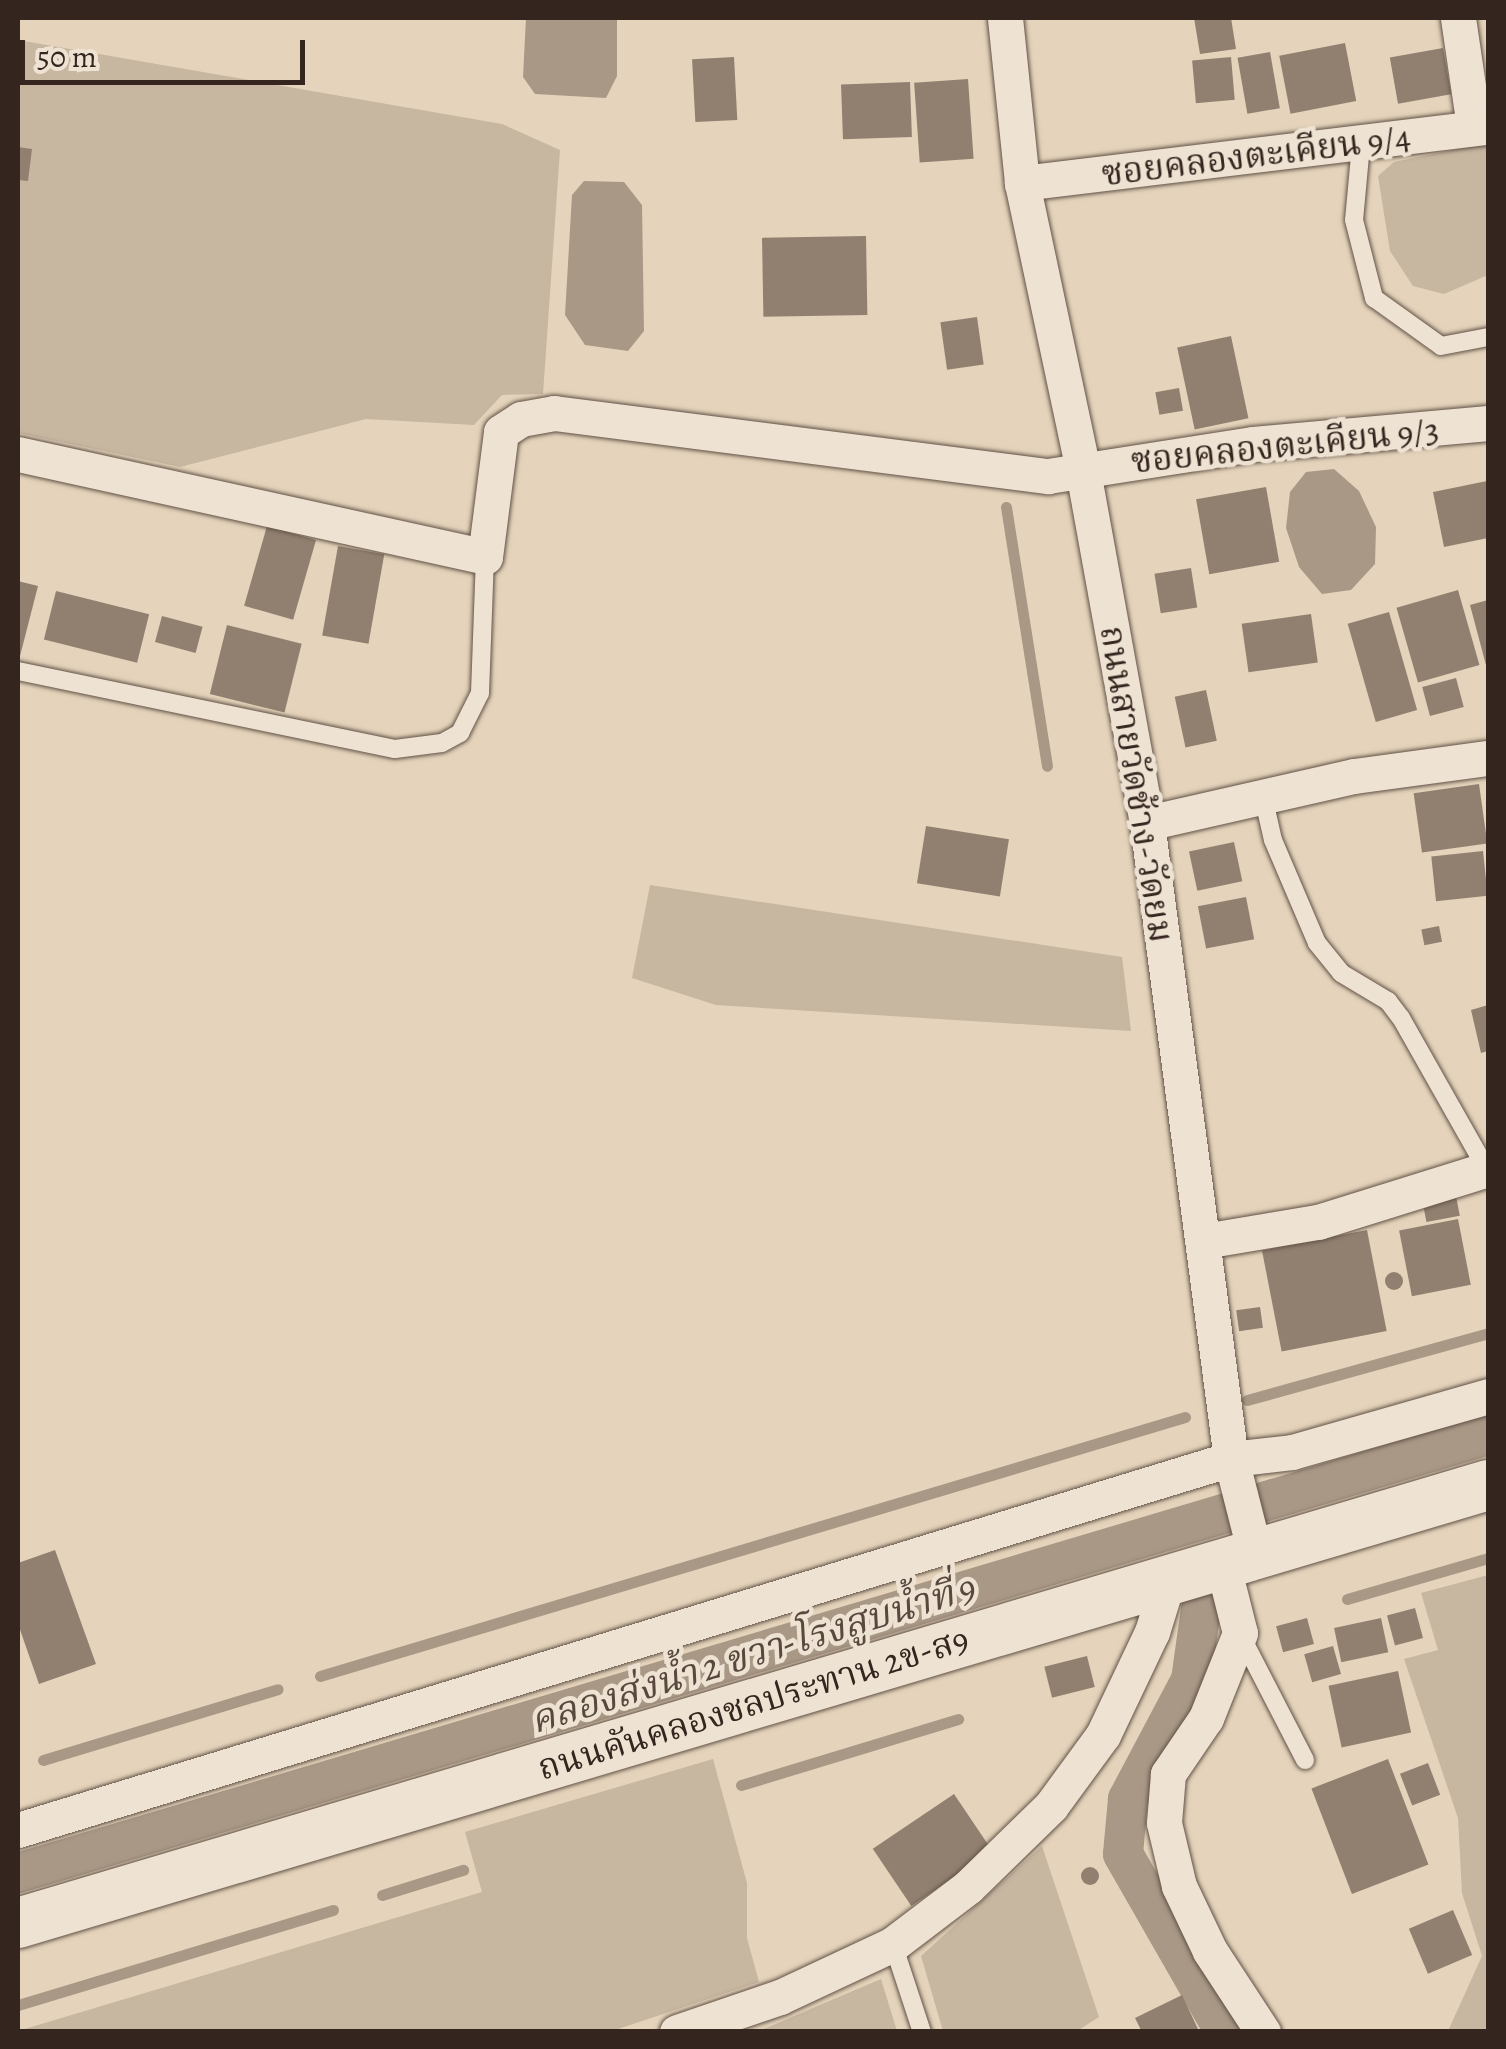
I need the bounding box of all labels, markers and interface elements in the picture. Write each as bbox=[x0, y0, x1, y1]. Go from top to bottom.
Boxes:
scale bar bbox=[25, 20, 310, 82]
text: 50 m bbox=[37, 37, 97, 77]
street label: ซอยคลองตะเคียน 9/4 bbox=[1099, 115, 1413, 195]
street label: ซอยคลองตะเคียน 9/3 bbox=[1129, 408, 1441, 482]
street label: ถนนสายวัดช้าง-วัดยม bbox=[1091, 623, 1183, 945]
water label: คลองส่งน้ำ 2 ขวา-โรงสูบน้ำที่ 9 bbox=[525, 1564, 981, 1744]
street label: ถนนคันคลองชลประทาน 2ข-ส9 bbox=[532, 1617, 974, 1789]

